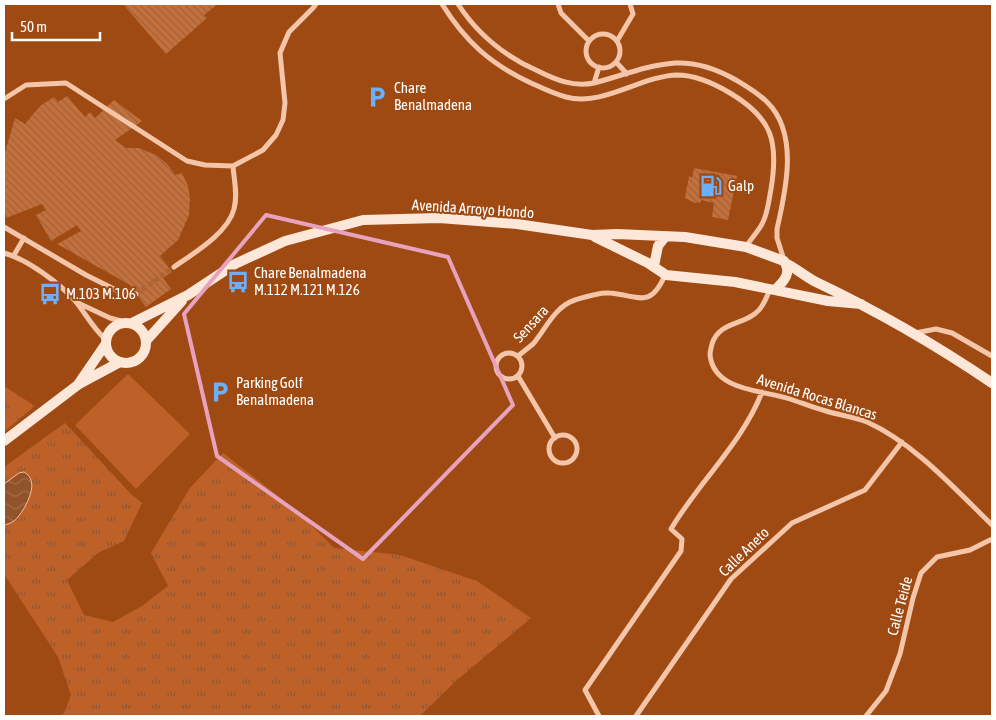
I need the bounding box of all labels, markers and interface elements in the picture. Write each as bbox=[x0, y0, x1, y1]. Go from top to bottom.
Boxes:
scale bar bbox=[12, 10, 100, 42]
text: 50 m bbox=[20, 18, 47, 35]
place label: Chare Benalmadena bbox=[394, 79, 472, 113]
parking icon: Chare Benalmadena bbox=[364, 84, 390, 110]
fuel station icon: Galp bbox=[698, 173, 724, 199]
place label: Galp bbox=[728, 177, 754, 194]
street label: Avenida Arroyo Hondo bbox=[411, 196, 535, 221]
place label: Chare Benalmadena M.112 M.121 M.126 bbox=[254, 264, 366, 298]
bus stop icon: Chare Benalmadena M.112 M.121 M.126 bbox=[225, 269, 251, 295]
bus stop icon: M.103 M.106 bbox=[37, 281, 63, 307]
place label: M.103 M.106 bbox=[66, 285, 136, 302]
street label: Sensara bbox=[510, 302, 552, 346]
street label: Avenida Rocas Blancas bbox=[755, 370, 879, 423]
place label: Parking Golf Benalmadena bbox=[236, 374, 314, 408]
parking icon: Parking Golf Benalmadena bbox=[207, 379, 233, 405]
street label: Calle Aneto bbox=[715, 524, 772, 580]
street label: Calle Teide bbox=[884, 574, 916, 637]

